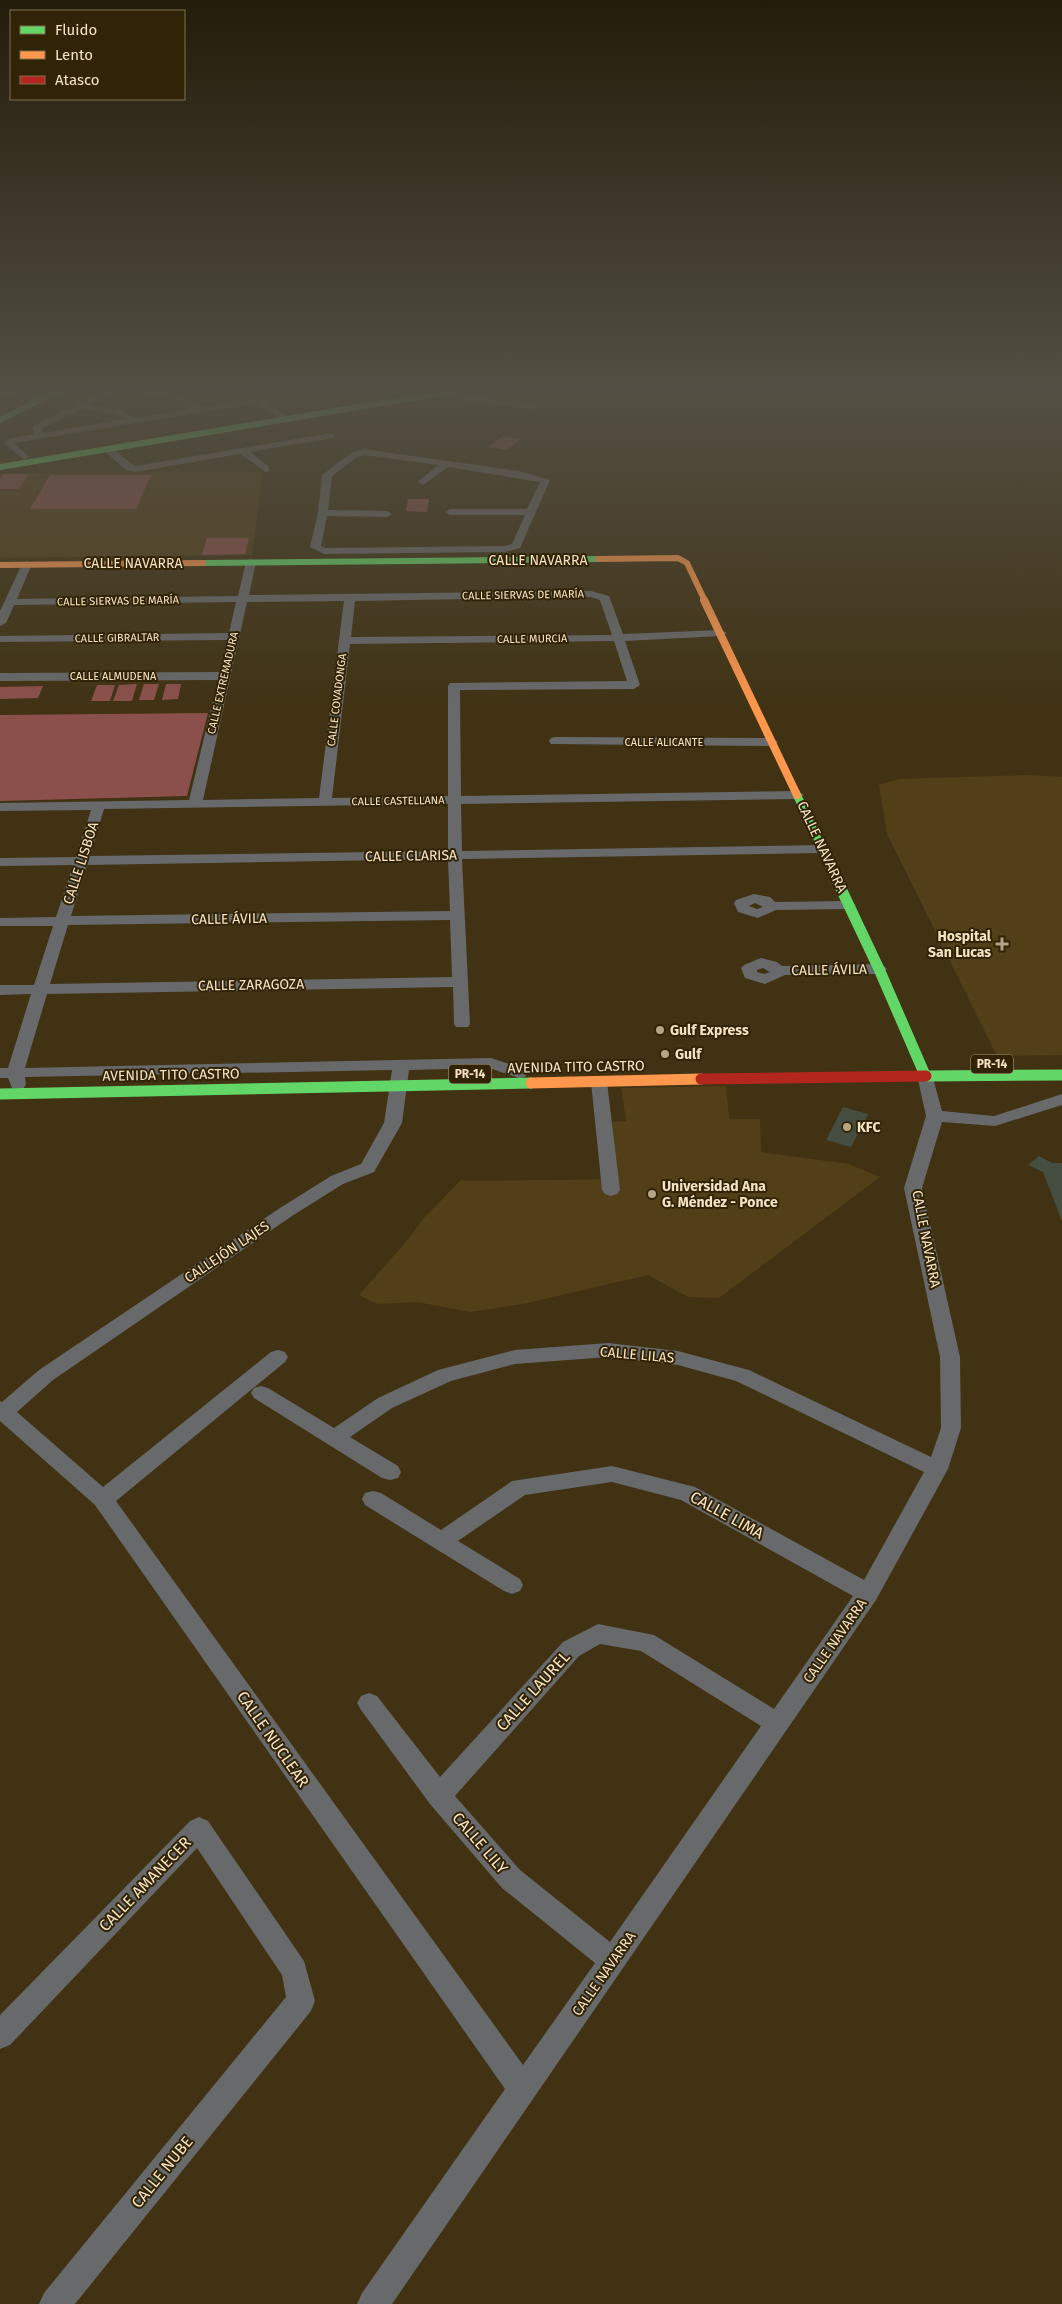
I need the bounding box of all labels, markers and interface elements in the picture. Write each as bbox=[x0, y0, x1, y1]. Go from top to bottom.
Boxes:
legend bbox=[10, 10, 185, 100]
text: Fluido bbox=[55, 21, 97, 39]
text: Lento bbox=[55, 46, 93, 64]
text: Atasco bbox=[55, 71, 100, 89]
street label: CALLE NAVARRA bbox=[489, 552, 587, 569]
street label: CALLE NAVARRA bbox=[84, 555, 182, 572]
street label: CALLE SIERVAS DE MARÍA bbox=[462, 586, 585, 603]
street label: CALLE SIERVAS DE MARÍA bbox=[57, 592, 180, 609]
street label: CALLE EXTREMADURA bbox=[205, 630, 241, 735]
street label: CALLE GIBRALTAR bbox=[75, 631, 160, 645]
street label: CALLE MURCIA bbox=[497, 632, 568, 646]
street label: CALLE COVADONGA bbox=[325, 652, 349, 747]
street label: CALLE ALMUDENA bbox=[70, 670, 157, 683]
street label: CALLE ALICANTE bbox=[625, 736, 704, 749]
street label: CALLE CASTELLANA bbox=[351, 794, 445, 808]
street label: CALLE NAVARRA bbox=[793, 799, 851, 895]
street label: CALLE LISBOA bbox=[60, 820, 102, 906]
street label: CALLE CLARISA bbox=[365, 847, 457, 865]
street label: CALLE ÁVILA bbox=[191, 909, 267, 928]
place label: Hospital San Lucas bbox=[928, 928, 992, 961]
marker: Hospital San Lucas bbox=[995, 937, 1009, 951]
street label: CALLE ÁVILA bbox=[791, 960, 867, 979]
street label: CALLE ZARAGOZA bbox=[198, 976, 304, 994]
place label: Gulf Express bbox=[670, 1022, 749, 1039]
marker: Gulf Express bbox=[654, 1024, 666, 1036]
place label: Gulf bbox=[675, 1046, 703, 1063]
marker: Gulf bbox=[659, 1048, 671, 1060]
road number: PR-14 bbox=[971, 1054, 1013, 1074]
street label: AVENIDA TITO CASTRO bbox=[507, 1057, 645, 1077]
road number: PR-14 bbox=[449, 1064, 491, 1084]
street label: AVENIDA TITO CASTRO bbox=[102, 1065, 240, 1085]
place label: KFC bbox=[857, 1119, 880, 1136]
marker: KFC bbox=[841, 1121, 853, 1133]
place label: Universidad Ana G. Méndez - Ponce bbox=[662, 1178, 778, 1211]
marker: Universidad Ana G. Méndez - Ponce bbox=[646, 1188, 658, 1200]
street label: CALLE NAVARRA bbox=[908, 1189, 944, 1289]
street label: CALLEJÓN LAJES bbox=[181, 1216, 273, 1287]
street label: CALLE LILAS bbox=[599, 1343, 675, 1367]
street label: CALLE LIMA bbox=[687, 1487, 768, 1543]
street label: CALLE NAVARRA bbox=[800, 1596, 870, 1686]
street label: CALLE LAUREL bbox=[492, 1647, 574, 1735]
street label: CALLE NUCLEAR bbox=[233, 1687, 313, 1791]
street label: CALLE LILY bbox=[448, 1809, 512, 1878]
street label: CALLE AMANECER bbox=[95, 1833, 195, 1935]
street label: CALLE NAVARRA bbox=[569, 1929, 639, 2019]
street label: CALLE NUBE bbox=[127, 2132, 197, 2212]

